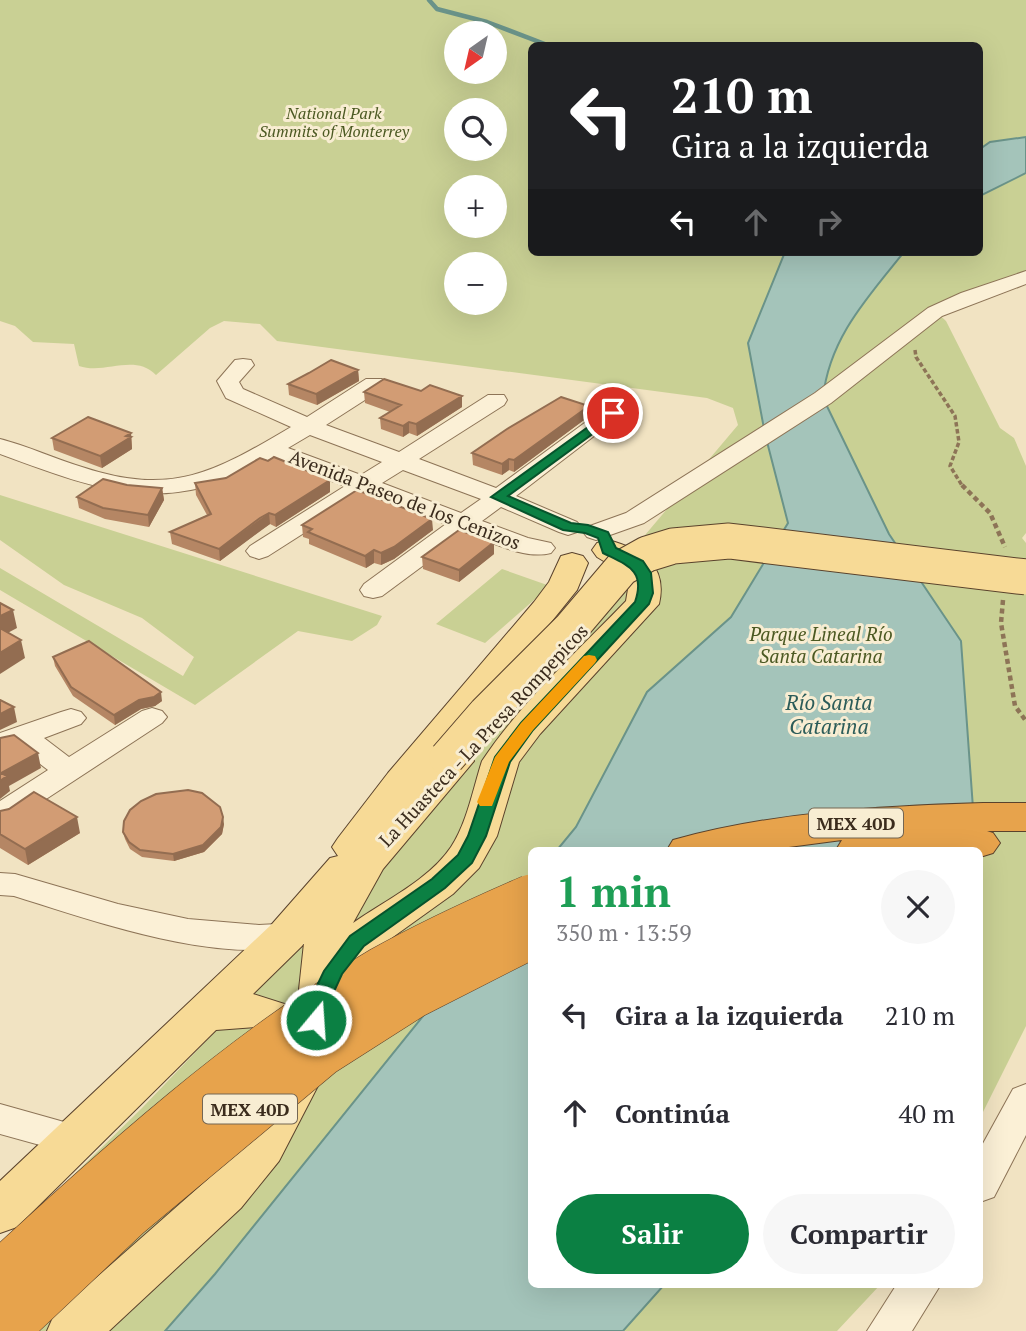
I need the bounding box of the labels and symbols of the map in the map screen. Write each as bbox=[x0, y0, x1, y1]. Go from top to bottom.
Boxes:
north arrow bbox=[444, 21, 508, 84]
park label: National Park Summits of Monterrey bbox=[259, 102, 410, 142]
pin bbox=[583, 383, 643, 443]
street label: Avenida Paseo de los Cenizos bbox=[286, 443, 524, 555]
street label: La Huasteca - La Presa Rompepicos bbox=[373, 618, 593, 852]
park label: Parque Lineal Río Santa Catarina bbox=[748, 621, 893, 668]
water label: Río Santa Catarina bbox=[785, 688, 872, 740]
road number: MEX 40D bbox=[809, 808, 903, 838]
position arrow bbox=[279, 983, 353, 1057]
road number: MEX 40D bbox=[203, 1094, 297, 1124]

